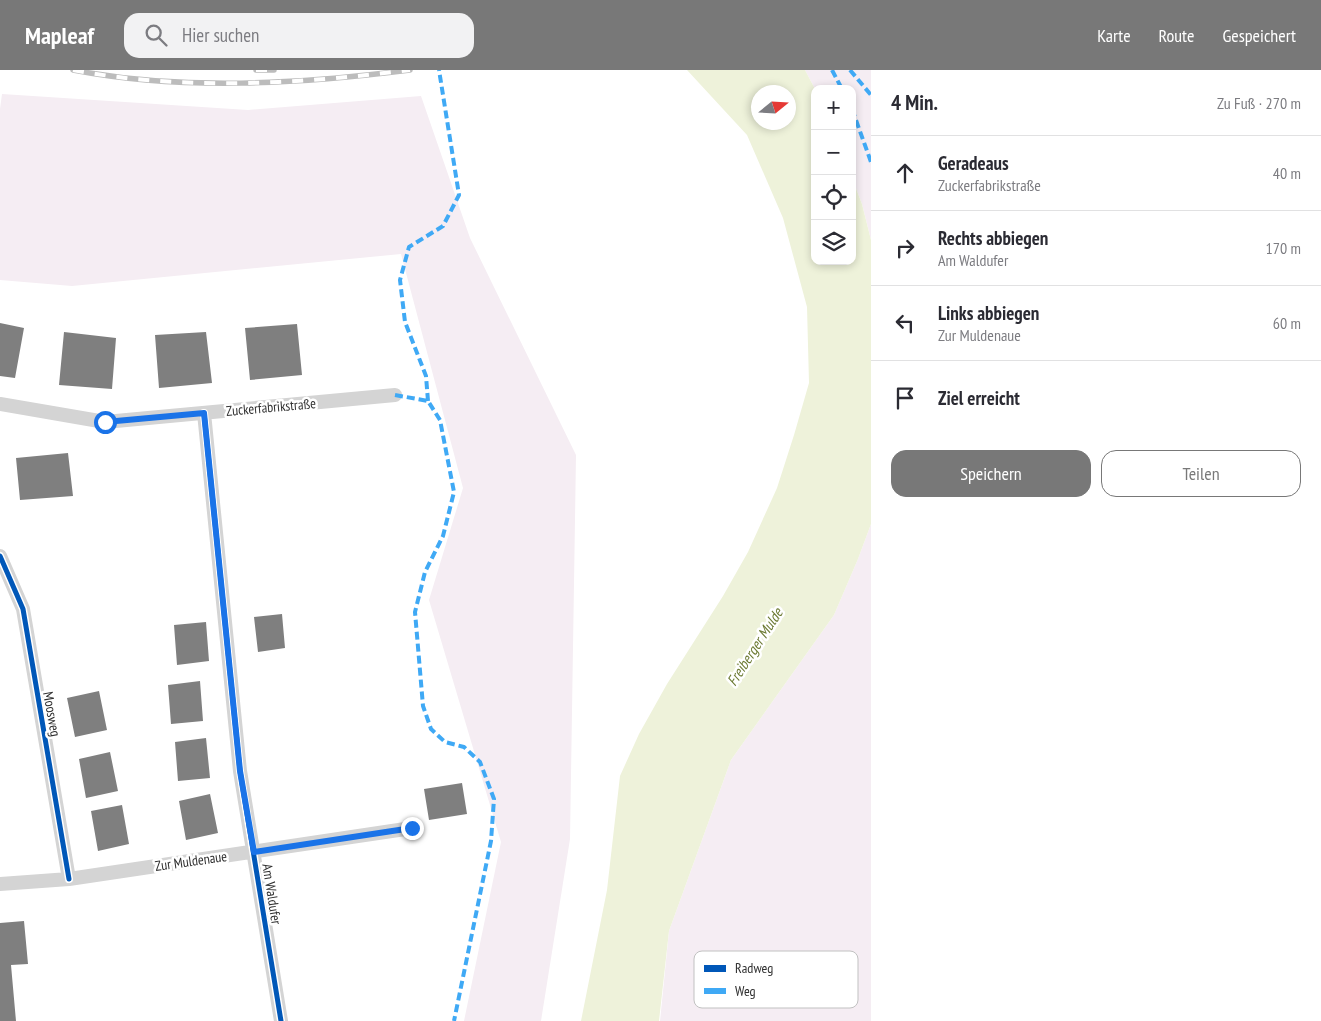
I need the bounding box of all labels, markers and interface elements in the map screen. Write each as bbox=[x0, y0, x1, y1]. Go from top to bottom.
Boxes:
search box bbox=[124, 13, 474, 58]
text: Mapleaf bbox=[25, 20, 94, 51]
icon: search bbox=[142, 21, 170, 49]
text: Hier suchen bbox=[182, 23, 259, 47]
text: Karte bbox=[1097, 24, 1131, 47]
text: Route bbox=[1159, 24, 1194, 47]
text: Gespeichert bbox=[1222, 24, 1296, 47]
north arrow bbox=[751, 85, 796, 130]
map controls bbox=[811, 85, 856, 265]
button: + bbox=[811, 85, 856, 130]
text: 4 Min. bbox=[891, 89, 938, 116]
text: Zu Fuß · 270 m bbox=[1217, 93, 1301, 113]
button: − bbox=[811, 130, 856, 175]
text: Geradeaus bbox=[938, 151, 1009, 175]
icon: ahead bbox=[891, 159, 919, 187]
text: 40 m bbox=[1273, 163, 1301, 183]
button: locate bbox=[811, 175, 856, 220]
text: Zuckerfabrikstraße bbox=[938, 175, 1041, 195]
button: layers bbox=[811, 220, 856, 265]
text: Rechts abbiegen bbox=[938, 226, 1048, 250]
icon: right bbox=[891, 234, 919, 262]
text: 170 m bbox=[1266, 238, 1301, 258]
text: Am Waldufer bbox=[938, 250, 1008, 270]
text: Links abbiegen bbox=[938, 301, 1039, 325]
icon: left bbox=[891, 309, 919, 337]
text: 60 m bbox=[1273, 313, 1301, 333]
text: Zur Muldenaue bbox=[938, 325, 1021, 345]
icon: arrive bbox=[891, 384, 919, 412]
text: Ziel erreicht bbox=[938, 386, 1020, 410]
street label: Zuckerfabrikstraße bbox=[225, 394, 317, 420]
route start bbox=[94, 411, 117, 434]
button: Speichern bbox=[891, 450, 1091, 497]
button: Teilen bbox=[1101, 450, 1301, 497]
water label: Freiberger Mulde bbox=[722, 604, 787, 689]
street label: Moosweg bbox=[39, 690, 65, 738]
route end bbox=[401, 817, 424, 840]
street label: Zur Muldenaue bbox=[154, 847, 228, 875]
street label: Am Waldufer bbox=[258, 862, 286, 926]
legend bbox=[694, 951, 858, 1008]
text: Radweg bbox=[735, 959, 773, 977]
text: Weg bbox=[735, 982, 756, 1000]

